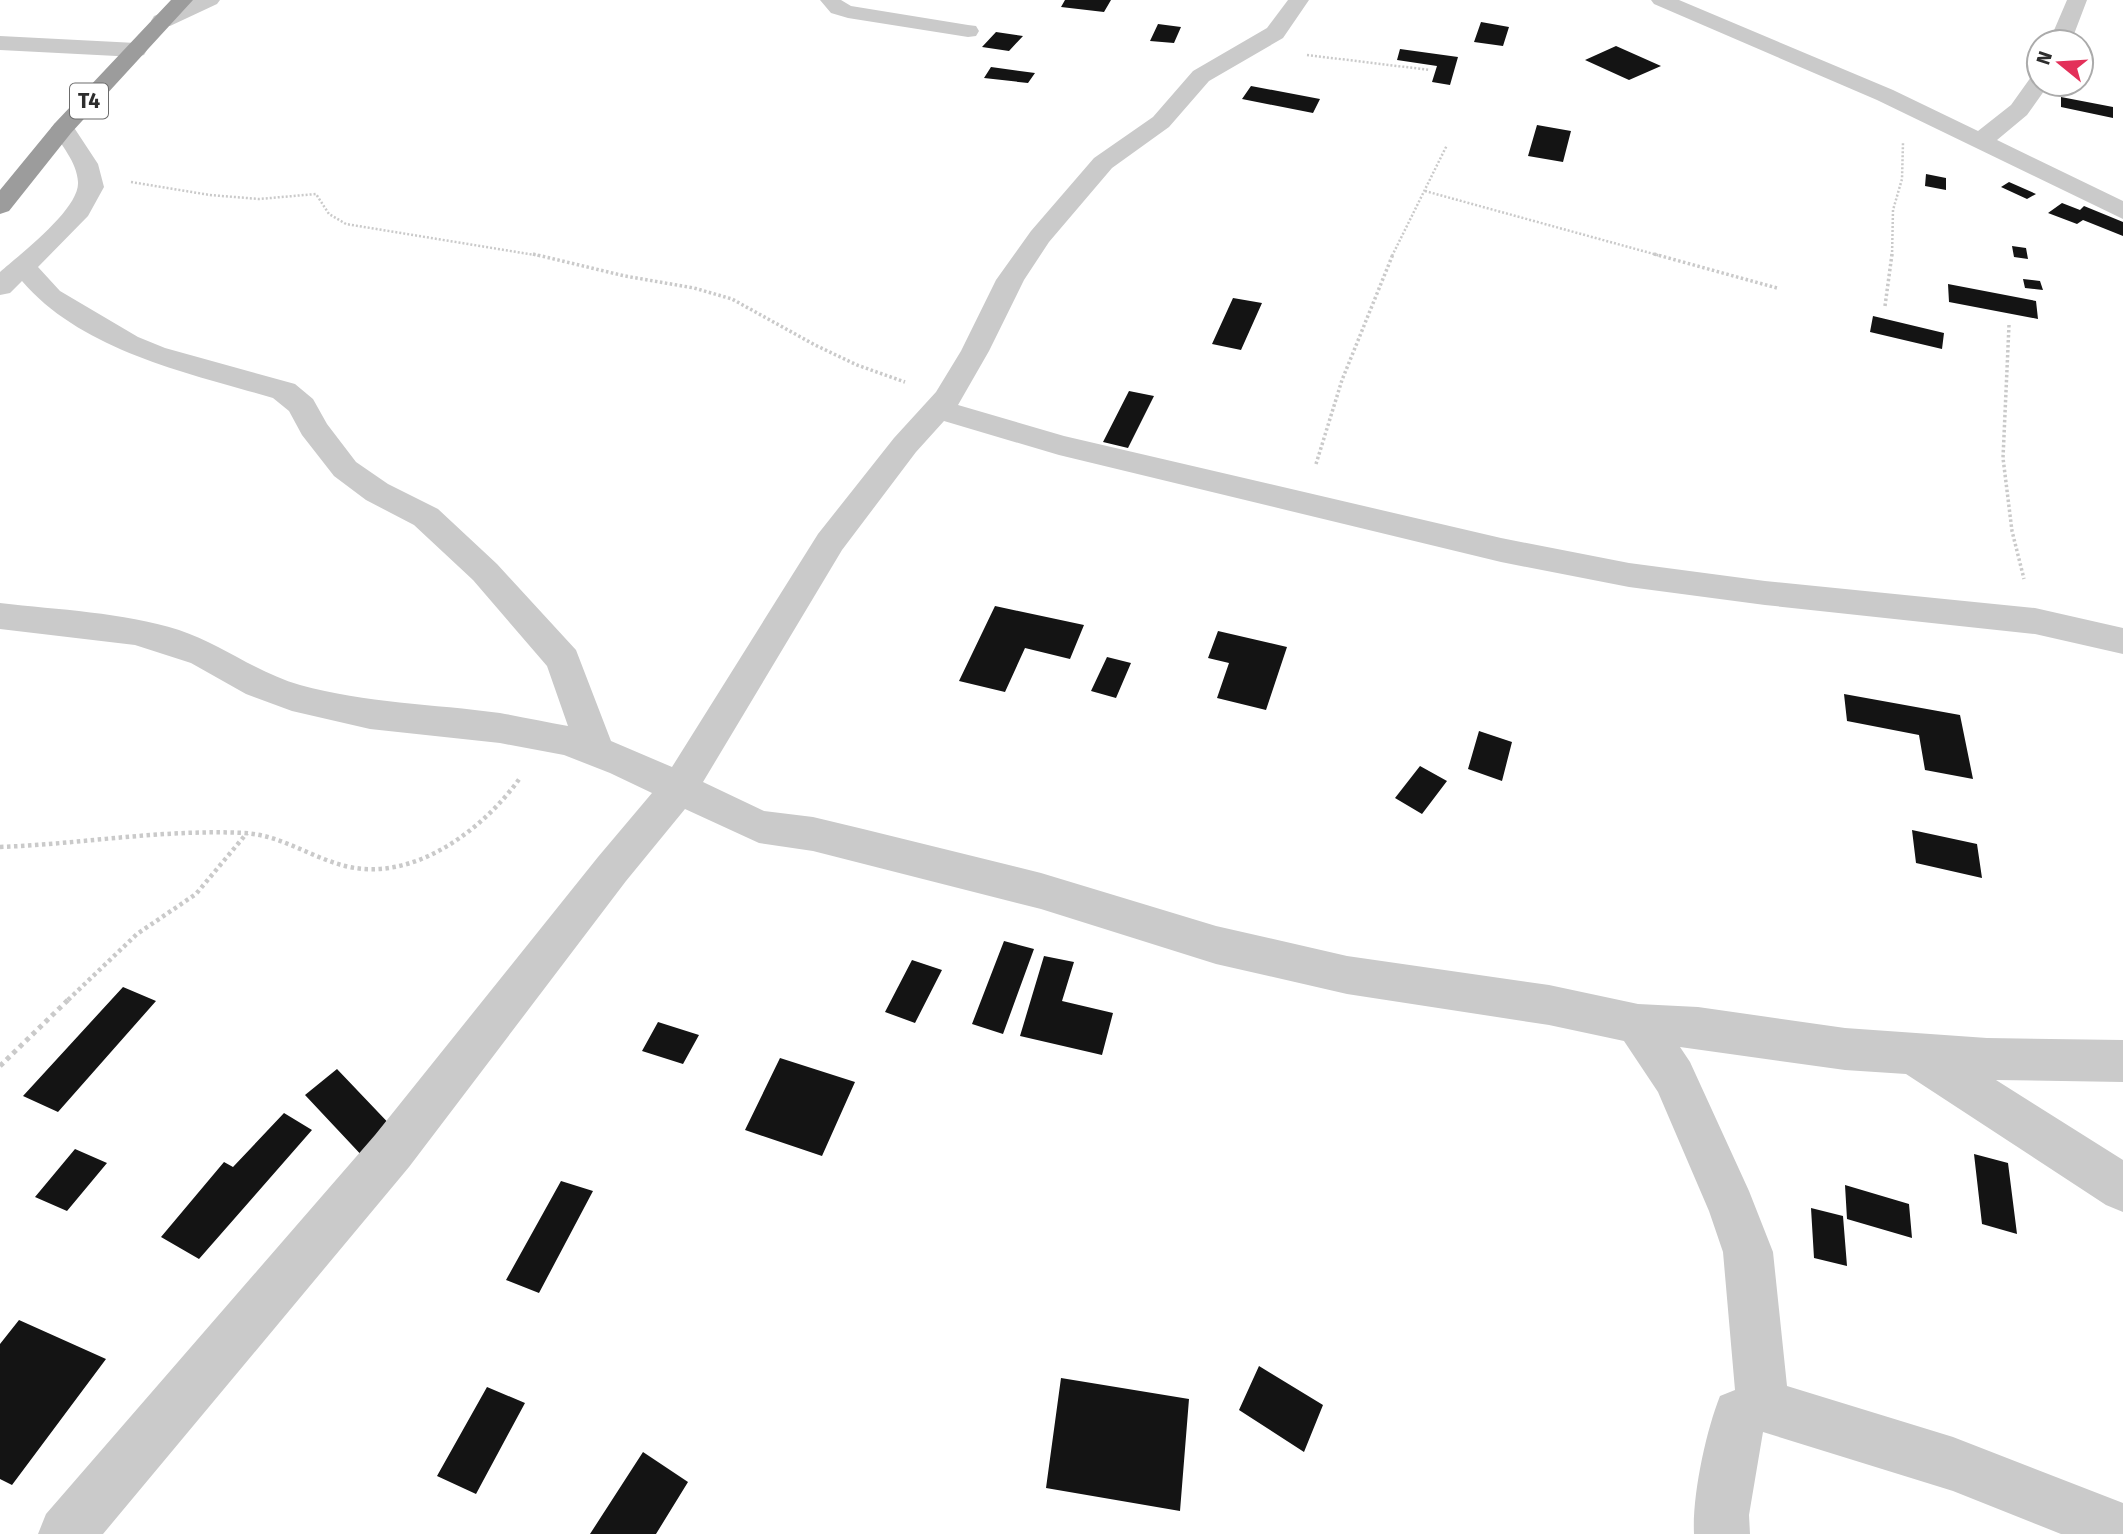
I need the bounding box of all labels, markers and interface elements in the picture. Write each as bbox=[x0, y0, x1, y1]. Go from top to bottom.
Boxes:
north arrow bbox=[2025, 28, 2095, 98]
text: N bbox=[2031, 48, 2057, 67]
road number: T4 bbox=[70, 84, 108, 119]

